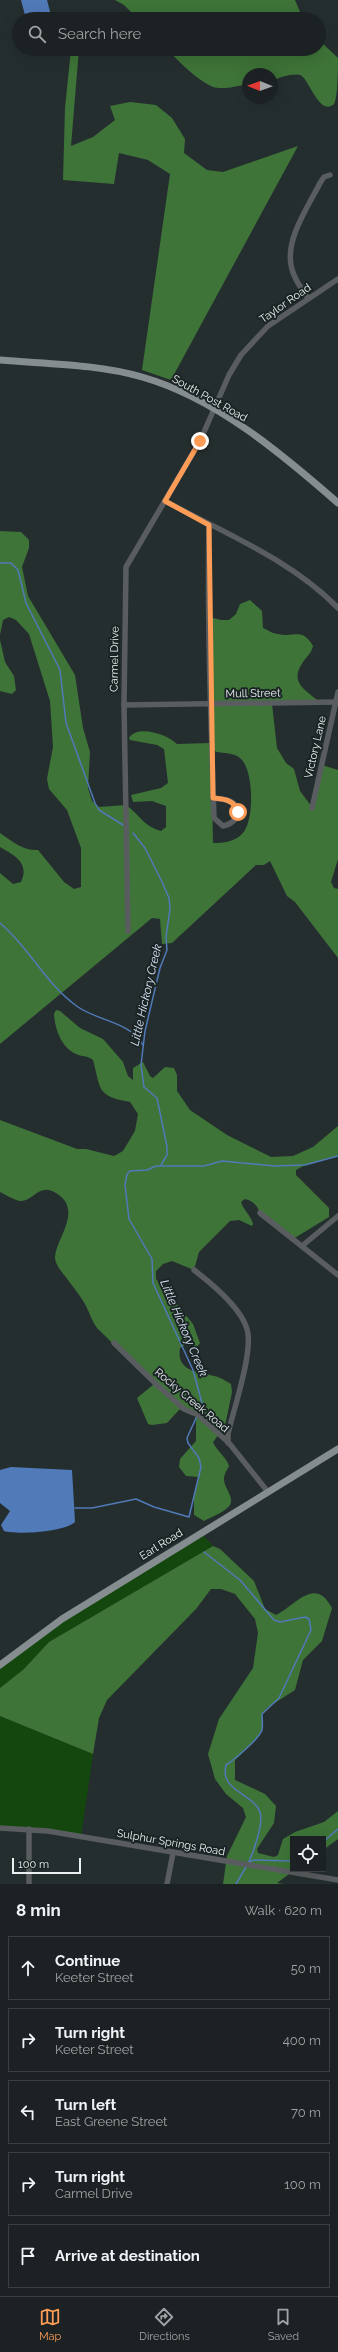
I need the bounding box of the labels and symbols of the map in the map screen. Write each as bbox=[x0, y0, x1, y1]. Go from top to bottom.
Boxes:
north arrow bbox=[242, 68, 278, 104]
street label: Taylor Road bbox=[257, 281, 314, 326]
street label: South Post Road bbox=[170, 372, 250, 425]
route end bbox=[191, 432, 209, 450]
street label: Carmel Drive bbox=[107, 626, 122, 692]
street label: Mull Street bbox=[225, 687, 281, 700]
street label: Victory Lane bbox=[302, 714, 329, 780]
route start bbox=[229, 803, 247, 821]
water label: Little Hickory Creek bbox=[127, 942, 165, 1047]
water label: Little Hickory Creek bbox=[157, 1277, 211, 1379]
street label: Rocky Creek Road bbox=[152, 1365, 232, 1435]
street label: Earl Road bbox=[137, 1526, 185, 1563]
street label: Sulphur Springs Road bbox=[116, 1827, 226, 1858]
scale bar bbox=[12, 1856, 81, 1875]

